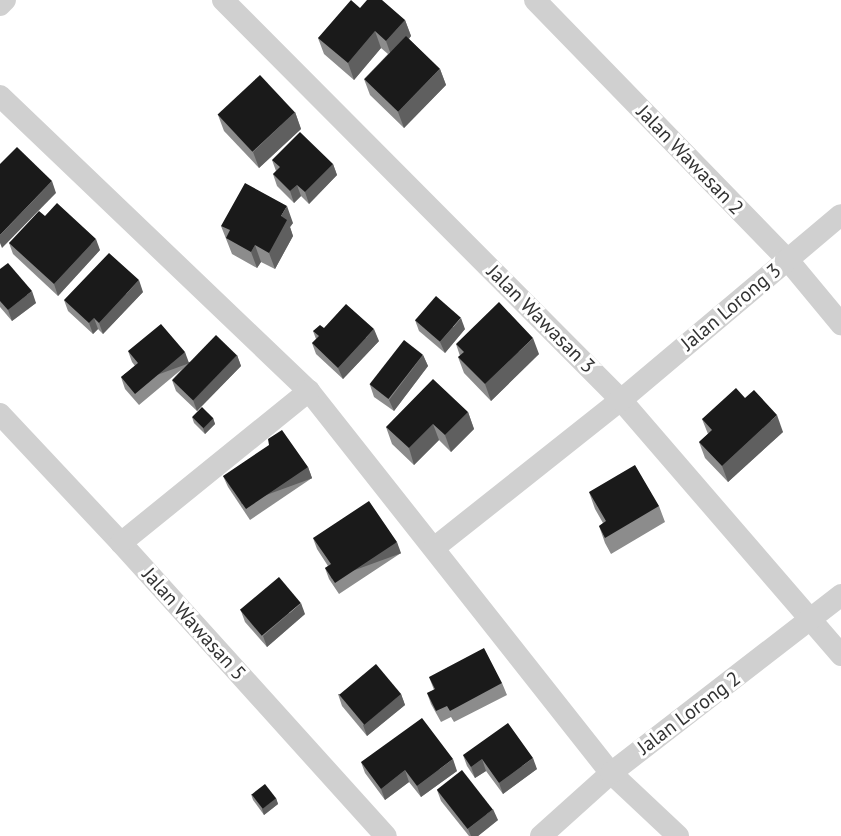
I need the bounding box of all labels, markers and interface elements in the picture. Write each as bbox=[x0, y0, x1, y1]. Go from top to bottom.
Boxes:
street label: Jalan Wawasan 2 bbox=[631, 100, 749, 220]
street label: Jalan Lorong 3 bbox=[676, 258, 786, 356]
street label: Jalan Wawasan 3 bbox=[482, 260, 600, 378]
street label: Jalan Wawasan 5 bbox=[137, 563, 251, 685]
street label: Jalan Lorong 2 bbox=[633, 666, 745, 760]

